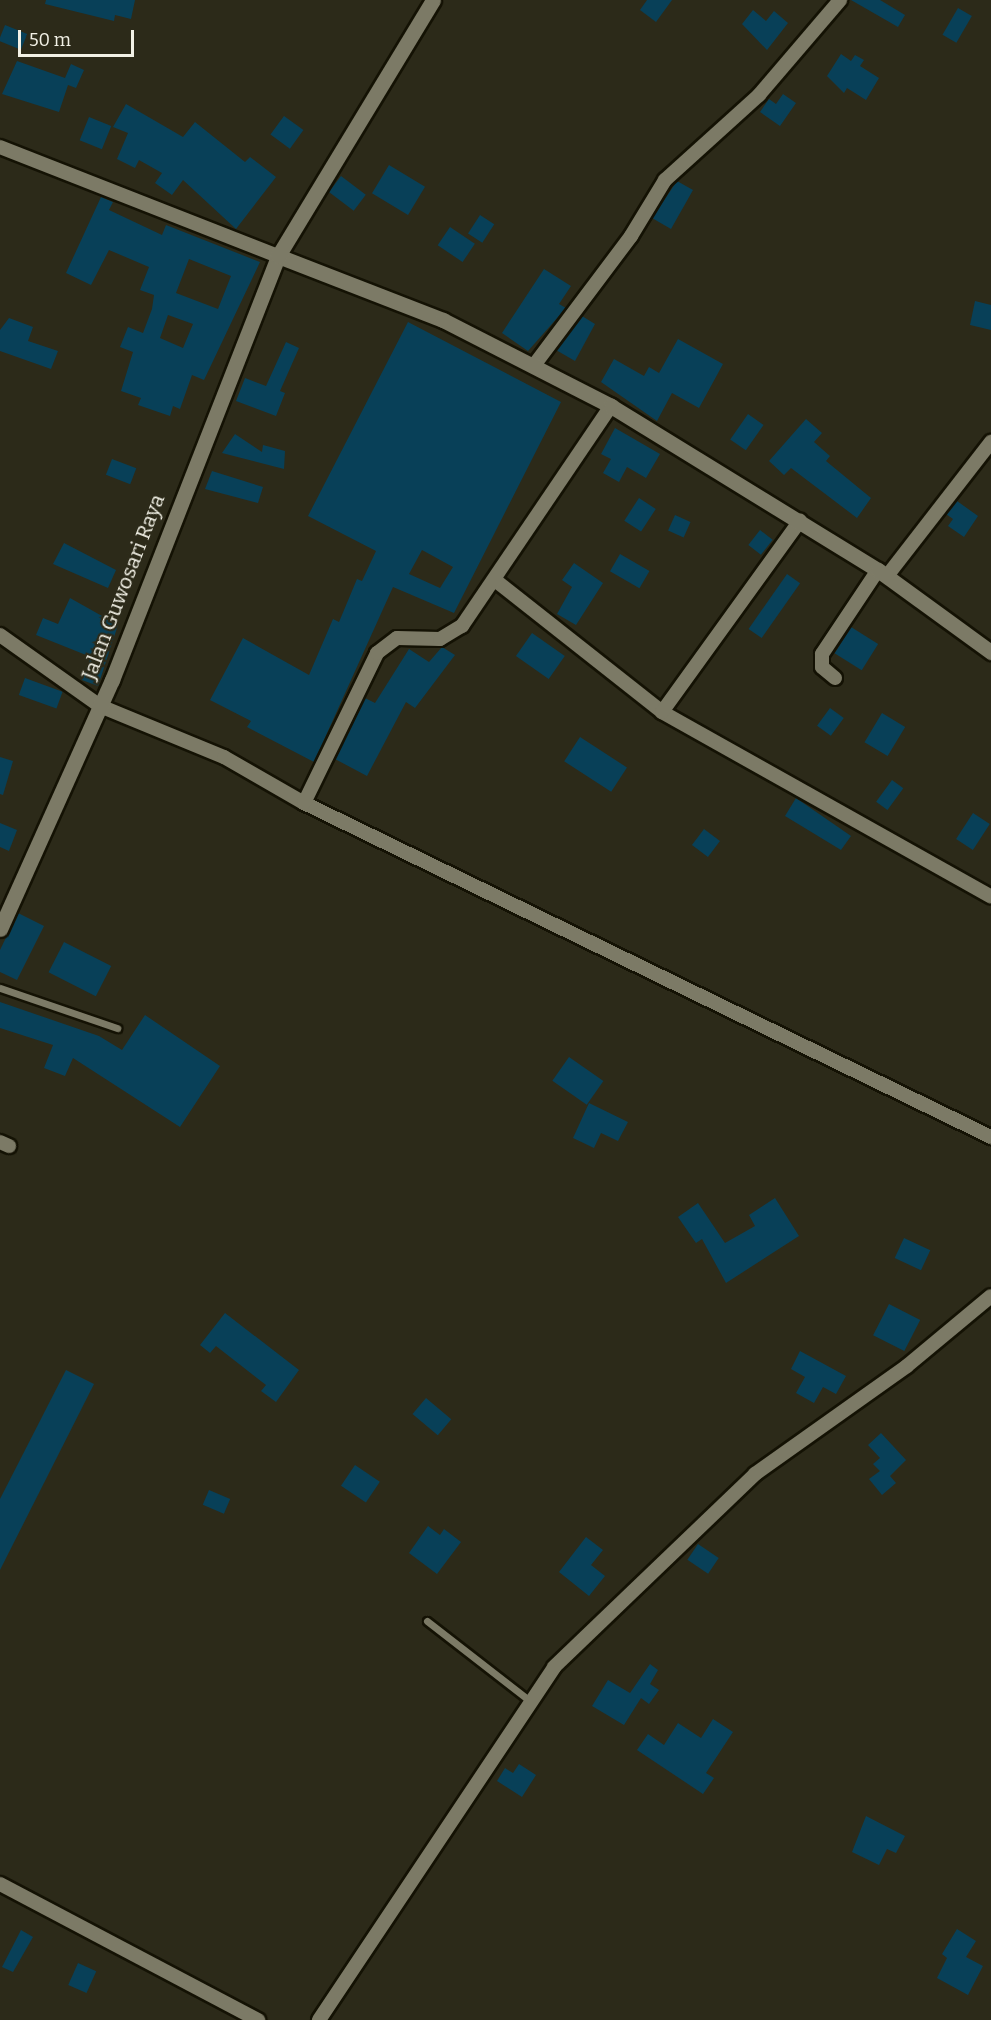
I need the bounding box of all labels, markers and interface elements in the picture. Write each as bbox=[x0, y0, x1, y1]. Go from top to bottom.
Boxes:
scale bar bbox=[21, 18, 136, 56]
text: 50 m bbox=[29, 29, 71, 51]
street label: Jalan Guwosari Raya bbox=[76, 491, 170, 683]

